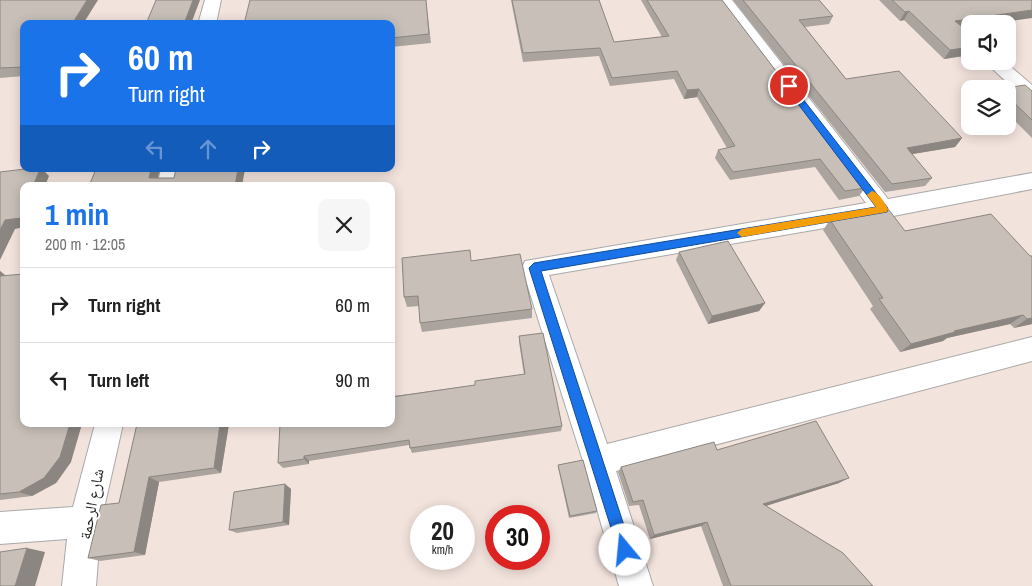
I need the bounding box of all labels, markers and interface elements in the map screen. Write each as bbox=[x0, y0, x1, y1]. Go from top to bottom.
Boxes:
map controls bbox=[961, 15, 1016, 135]
button: sound bbox=[961, 15, 1016, 70]
text: 60 m bbox=[128, 34, 193, 81]
icon: right bbox=[45, 40, 110, 105]
pin bbox=[768, 65, 810, 107]
icon: arrive bbox=[775, 72, 803, 100]
text: Turn right bbox=[128, 79, 205, 109]
button: layers bbox=[961, 80, 1016, 135]
icon: left bbox=[141, 135, 169, 163]
icon: ahead bbox=[194, 135, 222, 163]
icon: right bbox=[247, 135, 275, 163]
text: 1 min bbox=[45, 194, 109, 234]
button: close bbox=[318, 199, 370, 251]
text: 200 m · 12:05 bbox=[45, 233, 125, 255]
icon: right bbox=[45, 291, 73, 319]
text: Turn right bbox=[88, 292, 160, 318]
text: 60 m bbox=[335, 292, 370, 318]
icon: left bbox=[45, 366, 73, 394]
text: Turn left bbox=[88, 367, 149, 393]
text: 90 m bbox=[335, 367, 370, 393]
street label: شارع الرحمة bbox=[73, 467, 109, 541]
speed limit sign: 30 bbox=[485, 505, 550, 570]
text: 20 bbox=[431, 514, 454, 548]
position arrow bbox=[598, 523, 650, 575]
text: km/h bbox=[432, 542, 453, 558]

